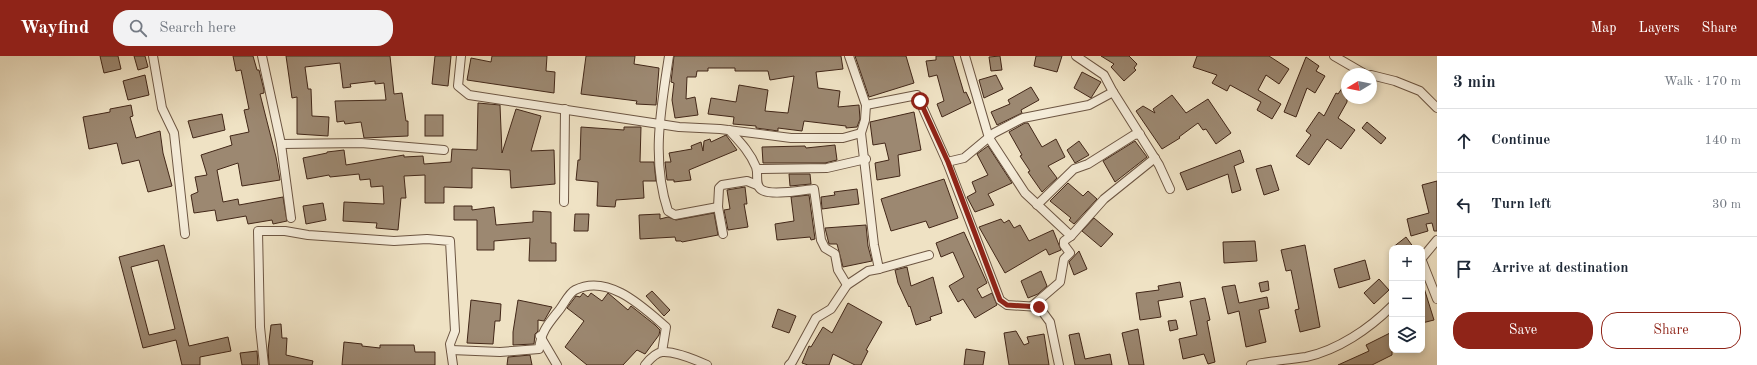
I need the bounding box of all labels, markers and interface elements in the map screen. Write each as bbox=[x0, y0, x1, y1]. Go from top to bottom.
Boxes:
search box bbox=[113, 10, 393, 46]
icon: search bbox=[127, 17, 149, 39]
text: Wayfind bbox=[20, 19, 89, 38]
text: Search here bbox=[159, 21, 236, 36]
text: Map bbox=[1591, 21, 1617, 35]
text: Layers bbox=[1639, 21, 1680, 35]
text: Share bbox=[1702, 21, 1737, 35]
north arrow bbox=[1341, 68, 1377, 104]
text: 3 min bbox=[1453, 74, 1496, 91]
text: Walk · 170 m bbox=[1664, 75, 1741, 88]
route start bbox=[911, 92, 929, 110]
icon: ahead bbox=[1453, 130, 1475, 152]
text: Continue bbox=[1491, 133, 1550, 148]
text: 140 m bbox=[1704, 134, 1741, 147]
icon: left bbox=[1453, 194, 1475, 216]
text: Turn left bbox=[1491, 197, 1551, 212]
text: 30 m bbox=[1712, 198, 1741, 211]
map controls bbox=[1389, 245, 1425, 353]
button: + bbox=[1389, 245, 1425, 281]
icon: arrive bbox=[1453, 258, 1475, 280]
text: Arrive at destination bbox=[1491, 261, 1629, 276]
button: − bbox=[1389, 281, 1425, 317]
route end bbox=[1030, 298, 1048, 316]
button: Save bbox=[1453, 312, 1593, 349]
button: Share bbox=[1601, 312, 1741, 349]
button: layers bbox=[1389, 317, 1425, 353]

